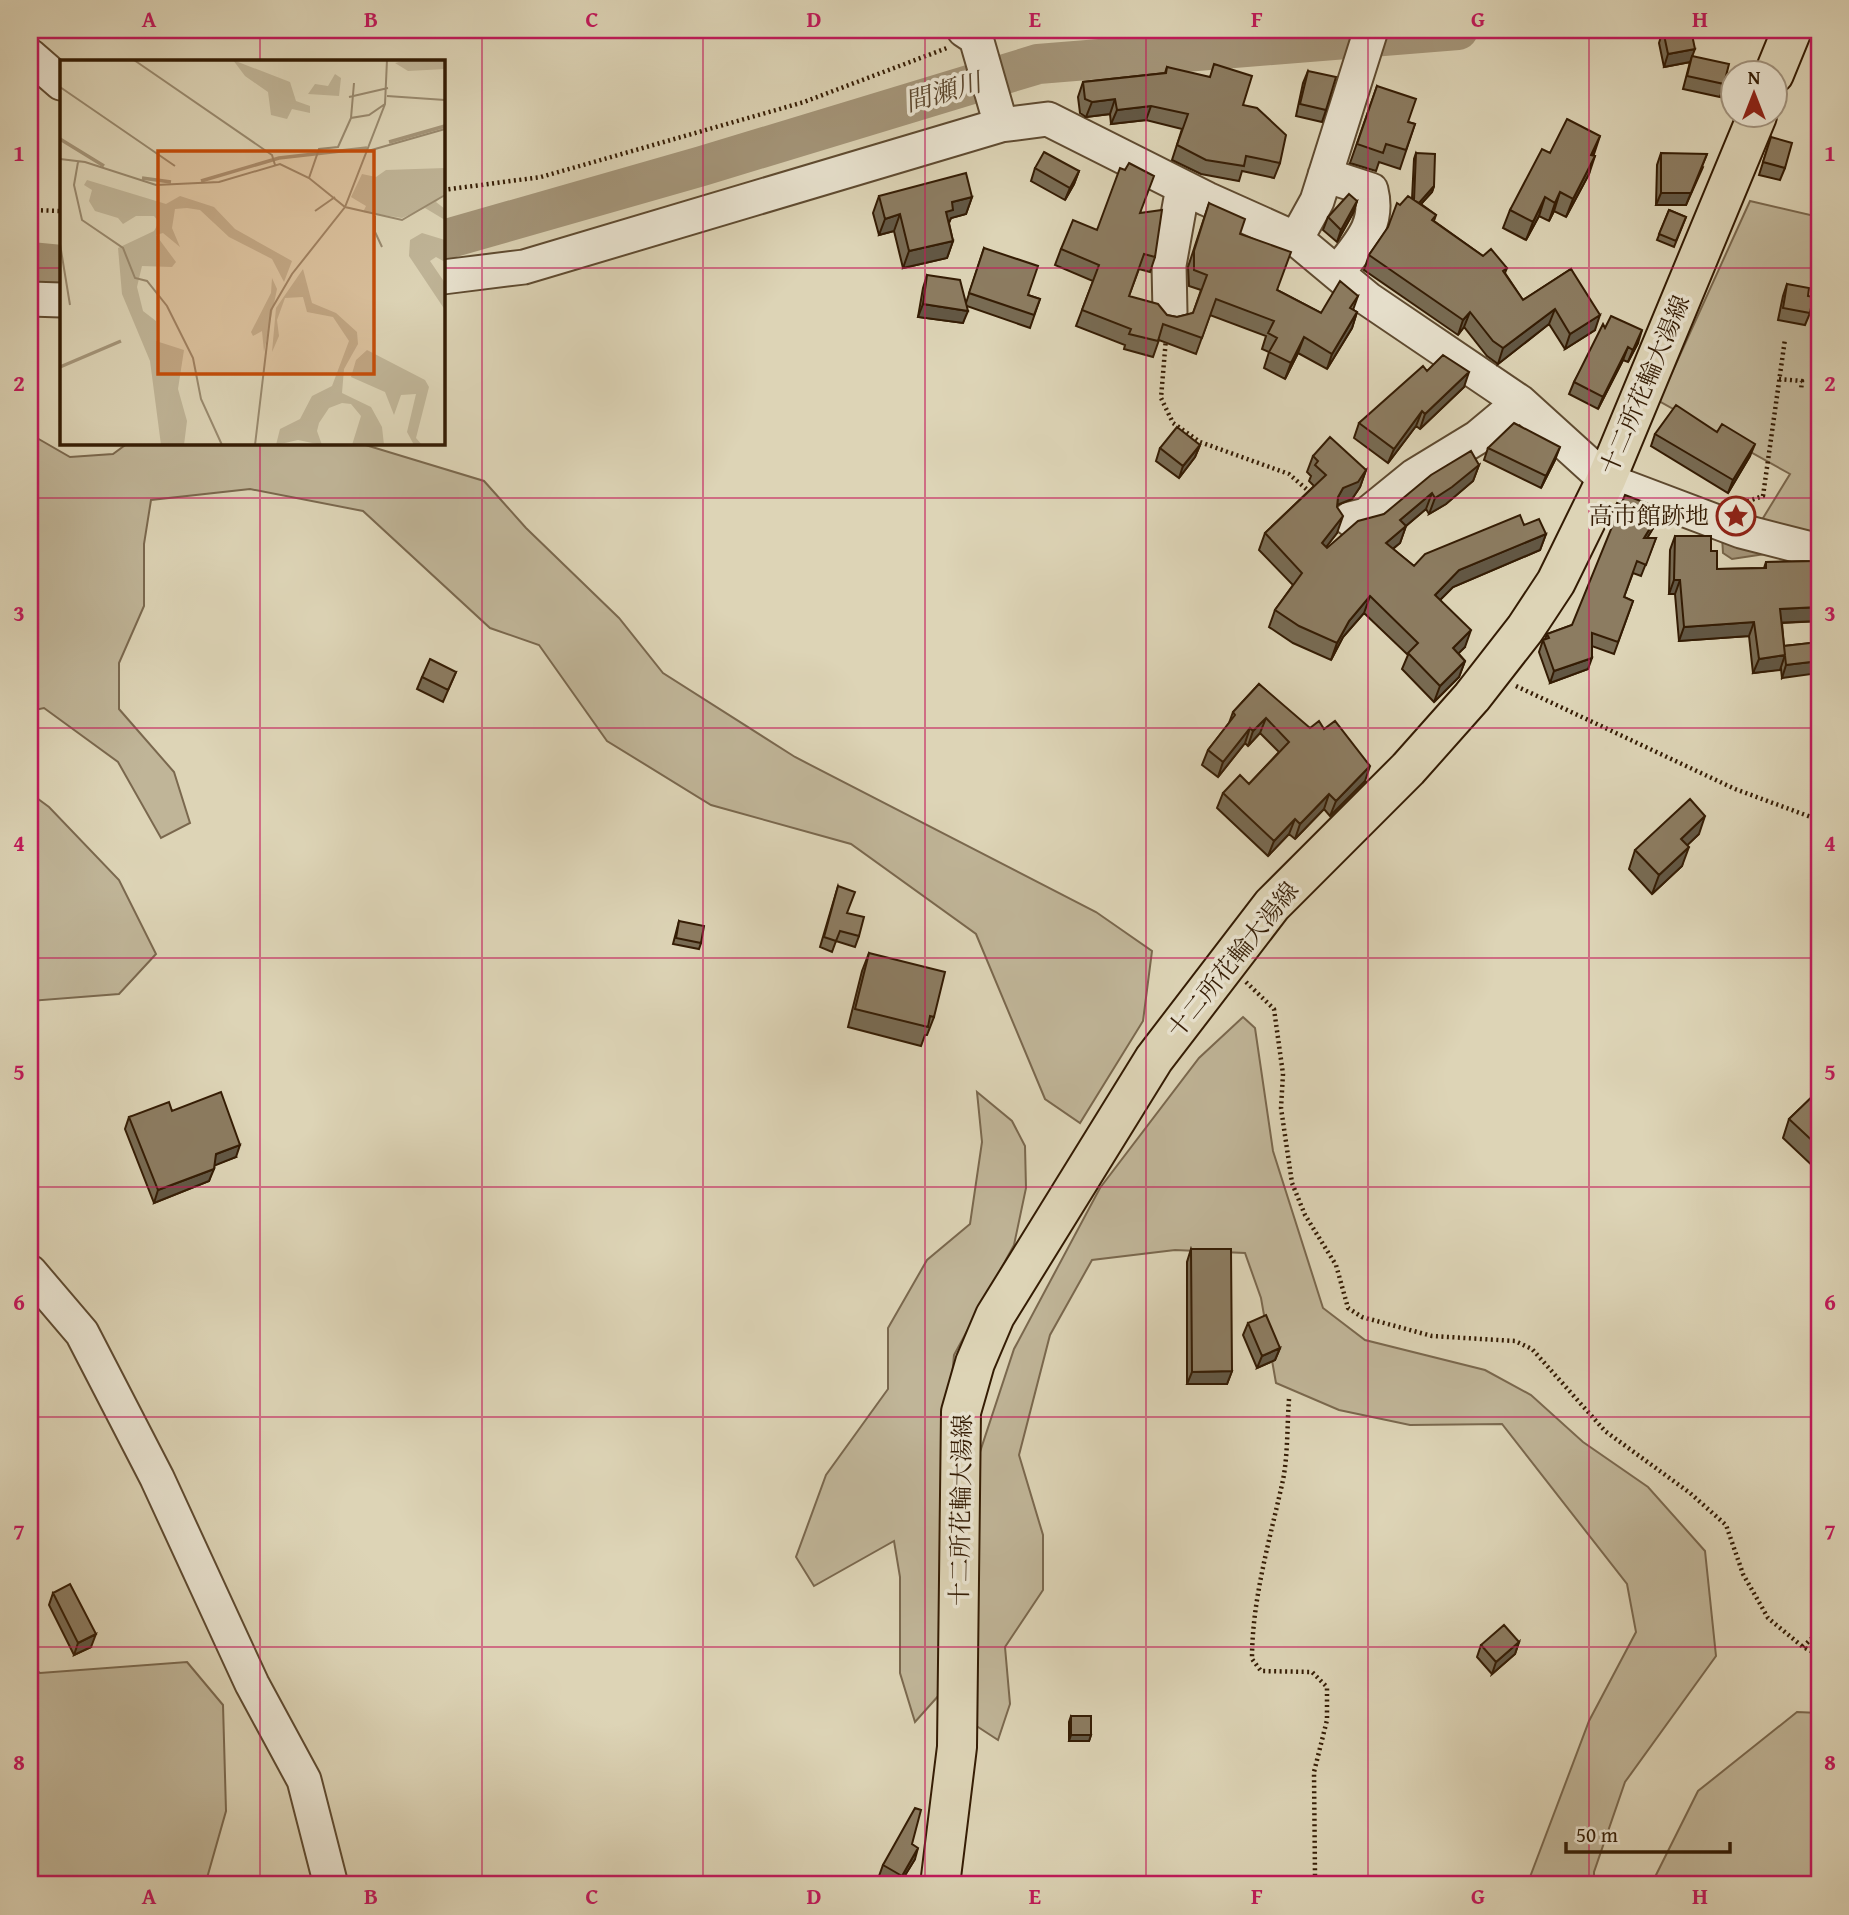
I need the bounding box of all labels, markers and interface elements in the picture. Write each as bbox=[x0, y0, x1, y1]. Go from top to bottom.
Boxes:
text: A bbox=[142, 2, 157, 35]
text: B bbox=[364, 2, 378, 35]
text: C bbox=[585, 2, 599, 35]
text: D bbox=[807, 2, 822, 35]
text: E bbox=[1029, 2, 1041, 35]
text: F bbox=[1251, 2, 1263, 35]
text: G bbox=[1471, 2, 1485, 35]
text: H bbox=[1692, 2, 1708, 35]
inset map bbox=[60, 60, 444, 444]
north arrow bbox=[1720, 60, 1790, 130]
water label: 間瀬川 bbox=[900, 61, 989, 121]
text: N bbox=[1748, 63, 1761, 91]
text: 1 bbox=[13, 136, 25, 169]
text: 1 bbox=[1824, 136, 1836, 169]
street label: 十二所花輪大湯線 bbox=[1591, 290, 1698, 480]
text: 2 bbox=[13, 366, 25, 399]
text: 2 bbox=[1824, 366, 1836, 399]
place icon: 高市館跡地 bbox=[1715, 495, 1757, 537]
place label: 高市館跡地 bbox=[1589, 498, 1709, 533]
text: 3 bbox=[13, 596, 25, 629]
text: 3 bbox=[1824, 596, 1836, 629]
text: 4 bbox=[13, 826, 25, 859]
text: 4 bbox=[1824, 826, 1836, 859]
street label: 十二所花輪大湯線 bbox=[1159, 874, 1307, 1045]
text: 5 bbox=[13, 1055, 25, 1088]
text: 5 bbox=[1824, 1055, 1836, 1088]
text: 6 bbox=[13, 1285, 25, 1318]
text: 6 bbox=[1824, 1285, 1836, 1318]
street label: 十二所花輪大湯線 bbox=[941, 1414, 980, 1606]
text: 7 bbox=[13, 1515, 25, 1548]
text: 7 bbox=[1824, 1515, 1836, 1548]
text: 8 bbox=[13, 1745, 25, 1778]
text: 8 bbox=[1824, 1745, 1836, 1778]
scale bar bbox=[1566, 1810, 1730, 1854]
text: 50 m bbox=[1576, 1819, 1618, 1850]
text: A bbox=[142, 1879, 157, 1912]
text: B bbox=[364, 1879, 378, 1912]
text: C bbox=[585, 1879, 599, 1912]
text: D bbox=[807, 1879, 822, 1912]
text: E bbox=[1029, 1879, 1041, 1912]
text: F bbox=[1251, 1879, 1263, 1912]
text: G bbox=[1471, 1879, 1485, 1912]
text: H bbox=[1692, 1879, 1708, 1912]

